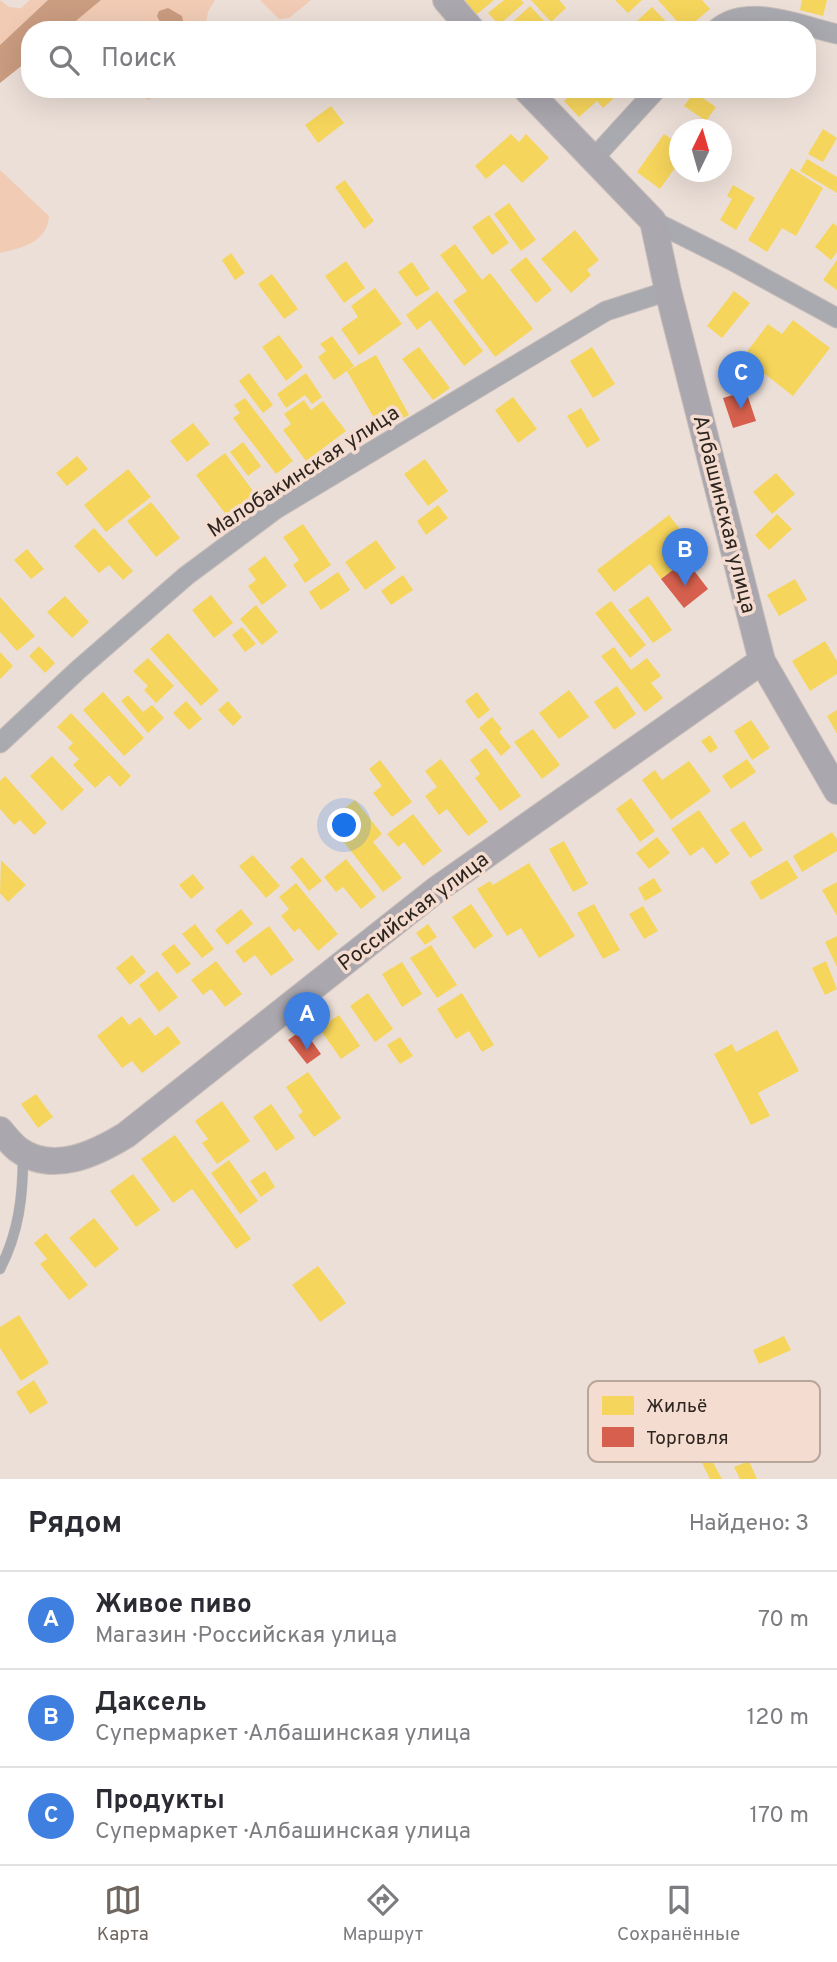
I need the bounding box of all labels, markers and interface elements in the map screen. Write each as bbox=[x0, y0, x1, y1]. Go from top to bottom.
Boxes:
search box bbox=[21, 21, 816, 98]
icon: search bbox=[45, 41, 83, 79]
text: Поиск bbox=[101, 43, 177, 76]
north arrow bbox=[669, 119, 732, 182]
pin: C bbox=[718, 351, 764, 409]
street label: Малобакинская улица bbox=[203, 400, 405, 544]
street label: Албашинская улица bbox=[686, 412, 761, 616]
pin: B bbox=[662, 528, 708, 586]
your location bbox=[327, 808, 361, 842]
street label: Российская улица bbox=[333, 847, 495, 978]
pin: A bbox=[284, 992, 330, 1050]
legend bbox=[588, 1381, 820, 1462]
text: Жильё bbox=[646, 1395, 707, 1419]
text: Торговля bbox=[646, 1427, 729, 1451]
text: Рядом bbox=[28, 1506, 122, 1543]
text: Найдено: 3 bbox=[689, 1510, 809, 1539]
text: Живое пиво bbox=[95, 1589, 252, 1622]
text: A bbox=[43, 1606, 59, 1635]
text: 70 m bbox=[758, 1606, 809, 1635]
text: Магазин · Российская улица bbox=[95, 1622, 397, 1651]
text: Даксель bbox=[95, 1687, 207, 1720]
text: B bbox=[43, 1704, 59, 1733]
text: 120 m bbox=[747, 1704, 809, 1733]
text: Супермаркет · Албашинская улица bbox=[95, 1720, 471, 1749]
text: Продукты bbox=[95, 1785, 225, 1818]
text: C bbox=[44, 1802, 58, 1831]
text: 170 m bbox=[750, 1802, 809, 1831]
text: Супермаркет · Албашинская улица bbox=[95, 1818, 471, 1847]
tab: Карта bbox=[97, 1881, 149, 1947]
tab: Маршрут bbox=[342, 1881, 423, 1947]
tab: Сохранённые bbox=[617, 1881, 740, 1947]

